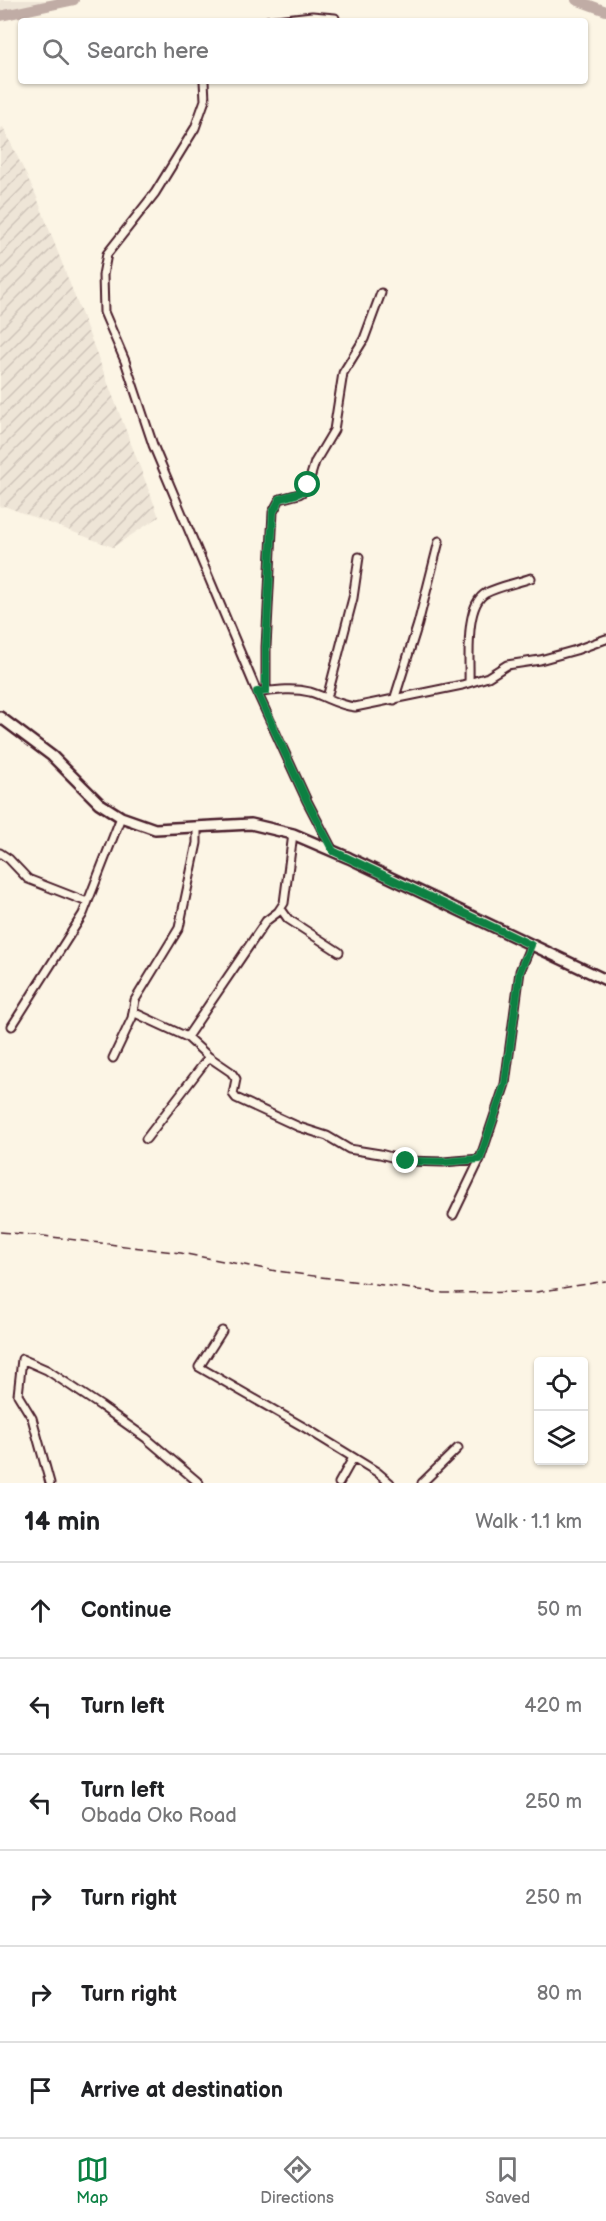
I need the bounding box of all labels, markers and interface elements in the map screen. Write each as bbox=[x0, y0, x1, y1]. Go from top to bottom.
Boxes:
search box bbox=[18, 18, 588, 84]
icon: search bbox=[39, 35, 72, 68]
text: Search here bbox=[87, 38, 209, 65]
route start bbox=[294, 471, 320, 497]
route end bbox=[392, 1147, 418, 1173]
map controls bbox=[534, 1357, 588, 1465]
button: locate bbox=[534, 1357, 588, 1411]
button: layers bbox=[534, 1411, 588, 1465]
text: 14 min bbox=[24, 1507, 100, 1538]
text: Walk · 1.1 km bbox=[475, 1510, 582, 1534]
icon: ahead bbox=[24, 1594, 57, 1627]
text: Continue bbox=[81, 1597, 171, 1624]
text: 50 m bbox=[537, 1598, 582, 1622]
icon: left bbox=[24, 1690, 57, 1723]
text: Turn left bbox=[81, 1693, 165, 1720]
text: 420 m bbox=[524, 1694, 582, 1718]
text: Turn left bbox=[81, 1777, 165, 1804]
icon: left bbox=[24, 1786, 57, 1819]
text: 250 m bbox=[525, 1790, 582, 1814]
text: Obada Oko Road bbox=[81, 1804, 237, 1828]
icon: right bbox=[24, 1882, 57, 1915]
text: Turn right bbox=[81, 1885, 177, 1912]
text: 250 m bbox=[525, 1886, 582, 1910]
icon: right bbox=[24, 1978, 57, 2011]
text: Turn right bbox=[81, 1981, 177, 2008]
text: 80 m bbox=[537, 1982, 582, 2006]
icon: arrive bbox=[24, 2074, 57, 2107]
text: Arrive at destination bbox=[81, 2077, 283, 2104]
tab: Map bbox=[76, 2153, 109, 2208]
tab: Directions bbox=[260, 2153, 334, 2208]
tab: Saved bbox=[485, 2153, 530, 2208]

